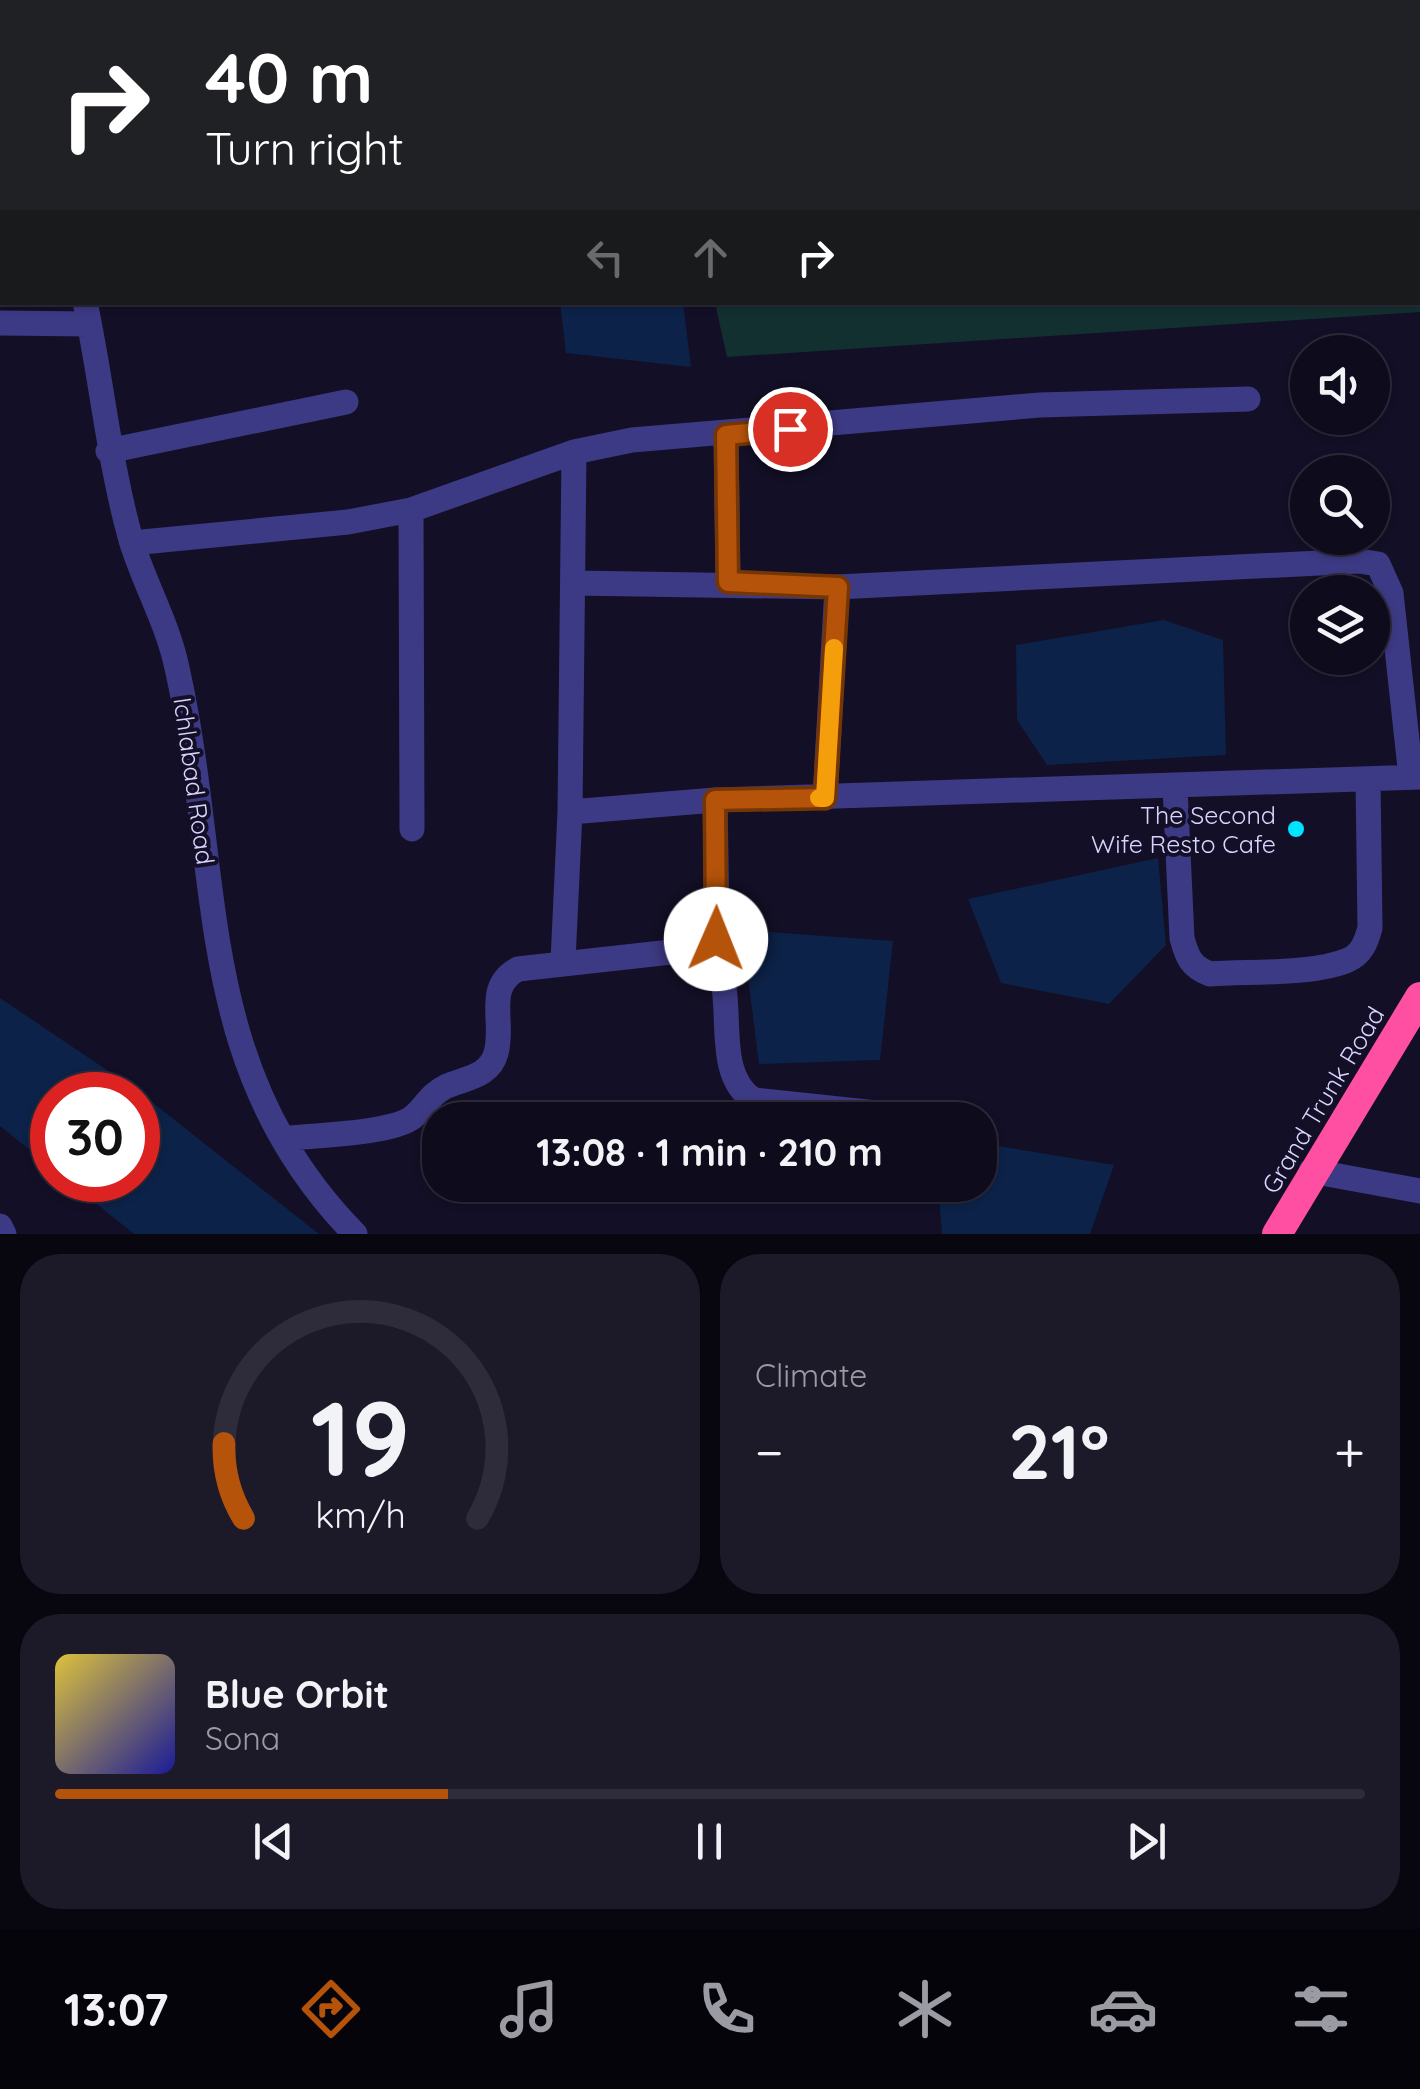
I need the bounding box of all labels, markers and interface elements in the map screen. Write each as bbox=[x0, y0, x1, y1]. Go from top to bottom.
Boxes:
text: 40 m bbox=[205, 33, 373, 121]
icon: right bbox=[40, 40, 170, 170]
text: Turn right bbox=[205, 120, 404, 176]
icon: left bbox=[578, 230, 633, 285]
icon: ahead bbox=[683, 230, 738, 285]
icon: right bbox=[788, 230, 843, 285]
map controls bbox=[1290, 335, 1390, 675]
button: sound bbox=[1290, 335, 1390, 435]
pin bbox=[748, 387, 833, 472]
icon: arrive bbox=[763, 402, 818, 457]
button: search bbox=[1290, 455, 1390, 555]
button: layers bbox=[1290, 575, 1390, 675]
street label: Ichlabad Road bbox=[167, 695, 222, 867]
place label: The Second Wife Resto Cafe bbox=[1091, 799, 1276, 859]
marker: The Second Wife Resto Cafe bbox=[1285, 818, 1307, 840]
position arrow bbox=[664, 887, 768, 991]
street label: Grand Trunk Road bbox=[1255, 1001, 1391, 1199]
speed limit sign: 30 bbox=[30, 1072, 160, 1202]
text: 13:08 · 1 min · 210 m bbox=[536, 1128, 883, 1176]
text: Climate bbox=[755, 1355, 867, 1395]
text: 19 bbox=[310, 1372, 410, 1502]
text: 21° bbox=[1008, 1404, 1109, 1498]
text: − bbox=[755, 1417, 784, 1486]
text: + bbox=[1334, 1417, 1365, 1486]
text: km/h bbox=[315, 1492, 405, 1537]
text: Blue Orbit bbox=[205, 1670, 389, 1718]
text: Sona bbox=[205, 1718, 280, 1758]
icon: previous bbox=[246, 1814, 301, 1869]
icon: pause bbox=[682, 1814, 737, 1869]
icon: next bbox=[1119, 1814, 1174, 1869]
icon: directions bbox=[296, 1974, 366, 2044]
icon: music bbox=[494, 1974, 564, 2044]
icon: phone bbox=[692, 1974, 762, 2044]
icon: climate bbox=[890, 1974, 960, 2044]
icon: car bbox=[1088, 1974, 1158, 2044]
icon: filters bbox=[1286, 1974, 1356, 2044]
text: 13:07 bbox=[64, 1981, 168, 2037]

